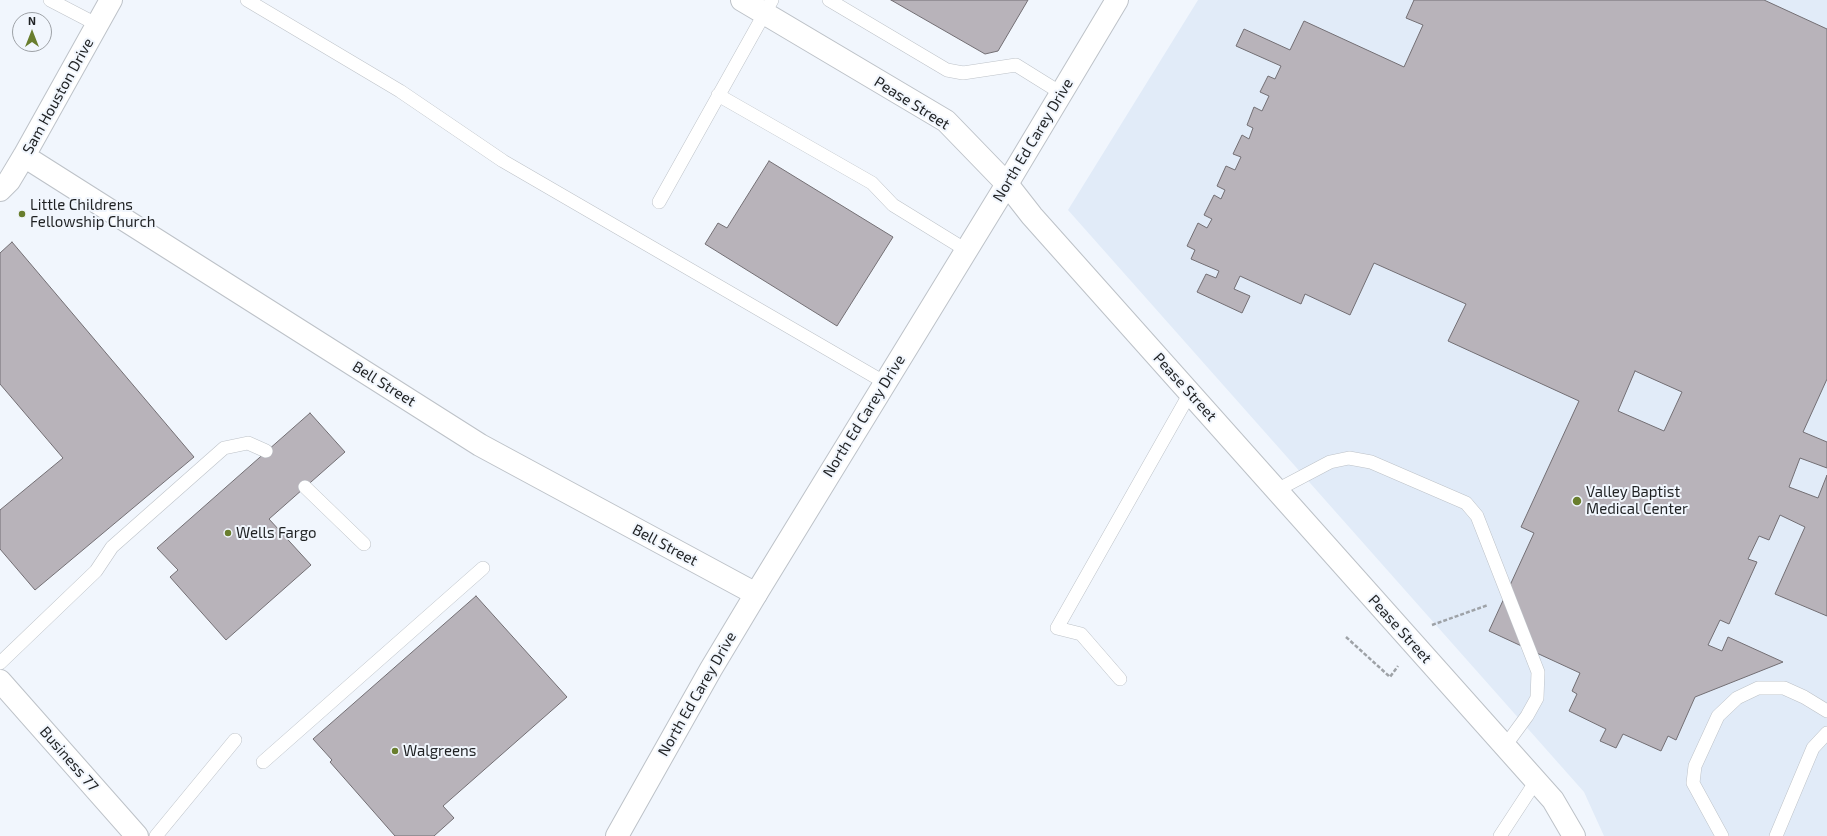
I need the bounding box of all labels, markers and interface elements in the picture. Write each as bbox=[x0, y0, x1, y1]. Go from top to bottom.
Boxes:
north arrow bbox=[12, 12, 52, 52]
text: N bbox=[28, 14, 36, 27]
street label: Sam Houston Drive bbox=[19, 35, 97, 157]
street label: Pease Street bbox=[871, 73, 953, 133]
street label: North Ed Carey Drive bbox=[989, 75, 1077, 205]
place label: Little Childrens Fellowship Church bbox=[30, 196, 155, 231]
marker: Little Childrens Fellowship Church bbox=[17, 209, 27, 219]
street label: Pease Street bbox=[1150, 349, 1220, 425]
street label: North Ed Carey Drive bbox=[819, 352, 909, 480]
street label: Bell Street bbox=[349, 357, 419, 411]
place label: Valley Baptist Medical Center bbox=[1586, 483, 1688, 518]
marker: Valley Baptist Medical Center bbox=[1571, 495, 1583, 507]
street label: Bell Street bbox=[629, 520, 701, 570]
place label: Wells Fargo bbox=[236, 524, 317, 542]
marker: Wells Fargo bbox=[223, 528, 233, 538]
street label: Pease Street bbox=[1365, 591, 1435, 667]
street label: North Ed Carey Drive bbox=[654, 629, 740, 759]
street label: Business 77 bbox=[36, 723, 102, 795]
place label: Walgreens bbox=[403, 742, 476, 760]
marker: Walgreens bbox=[390, 746, 400, 756]

